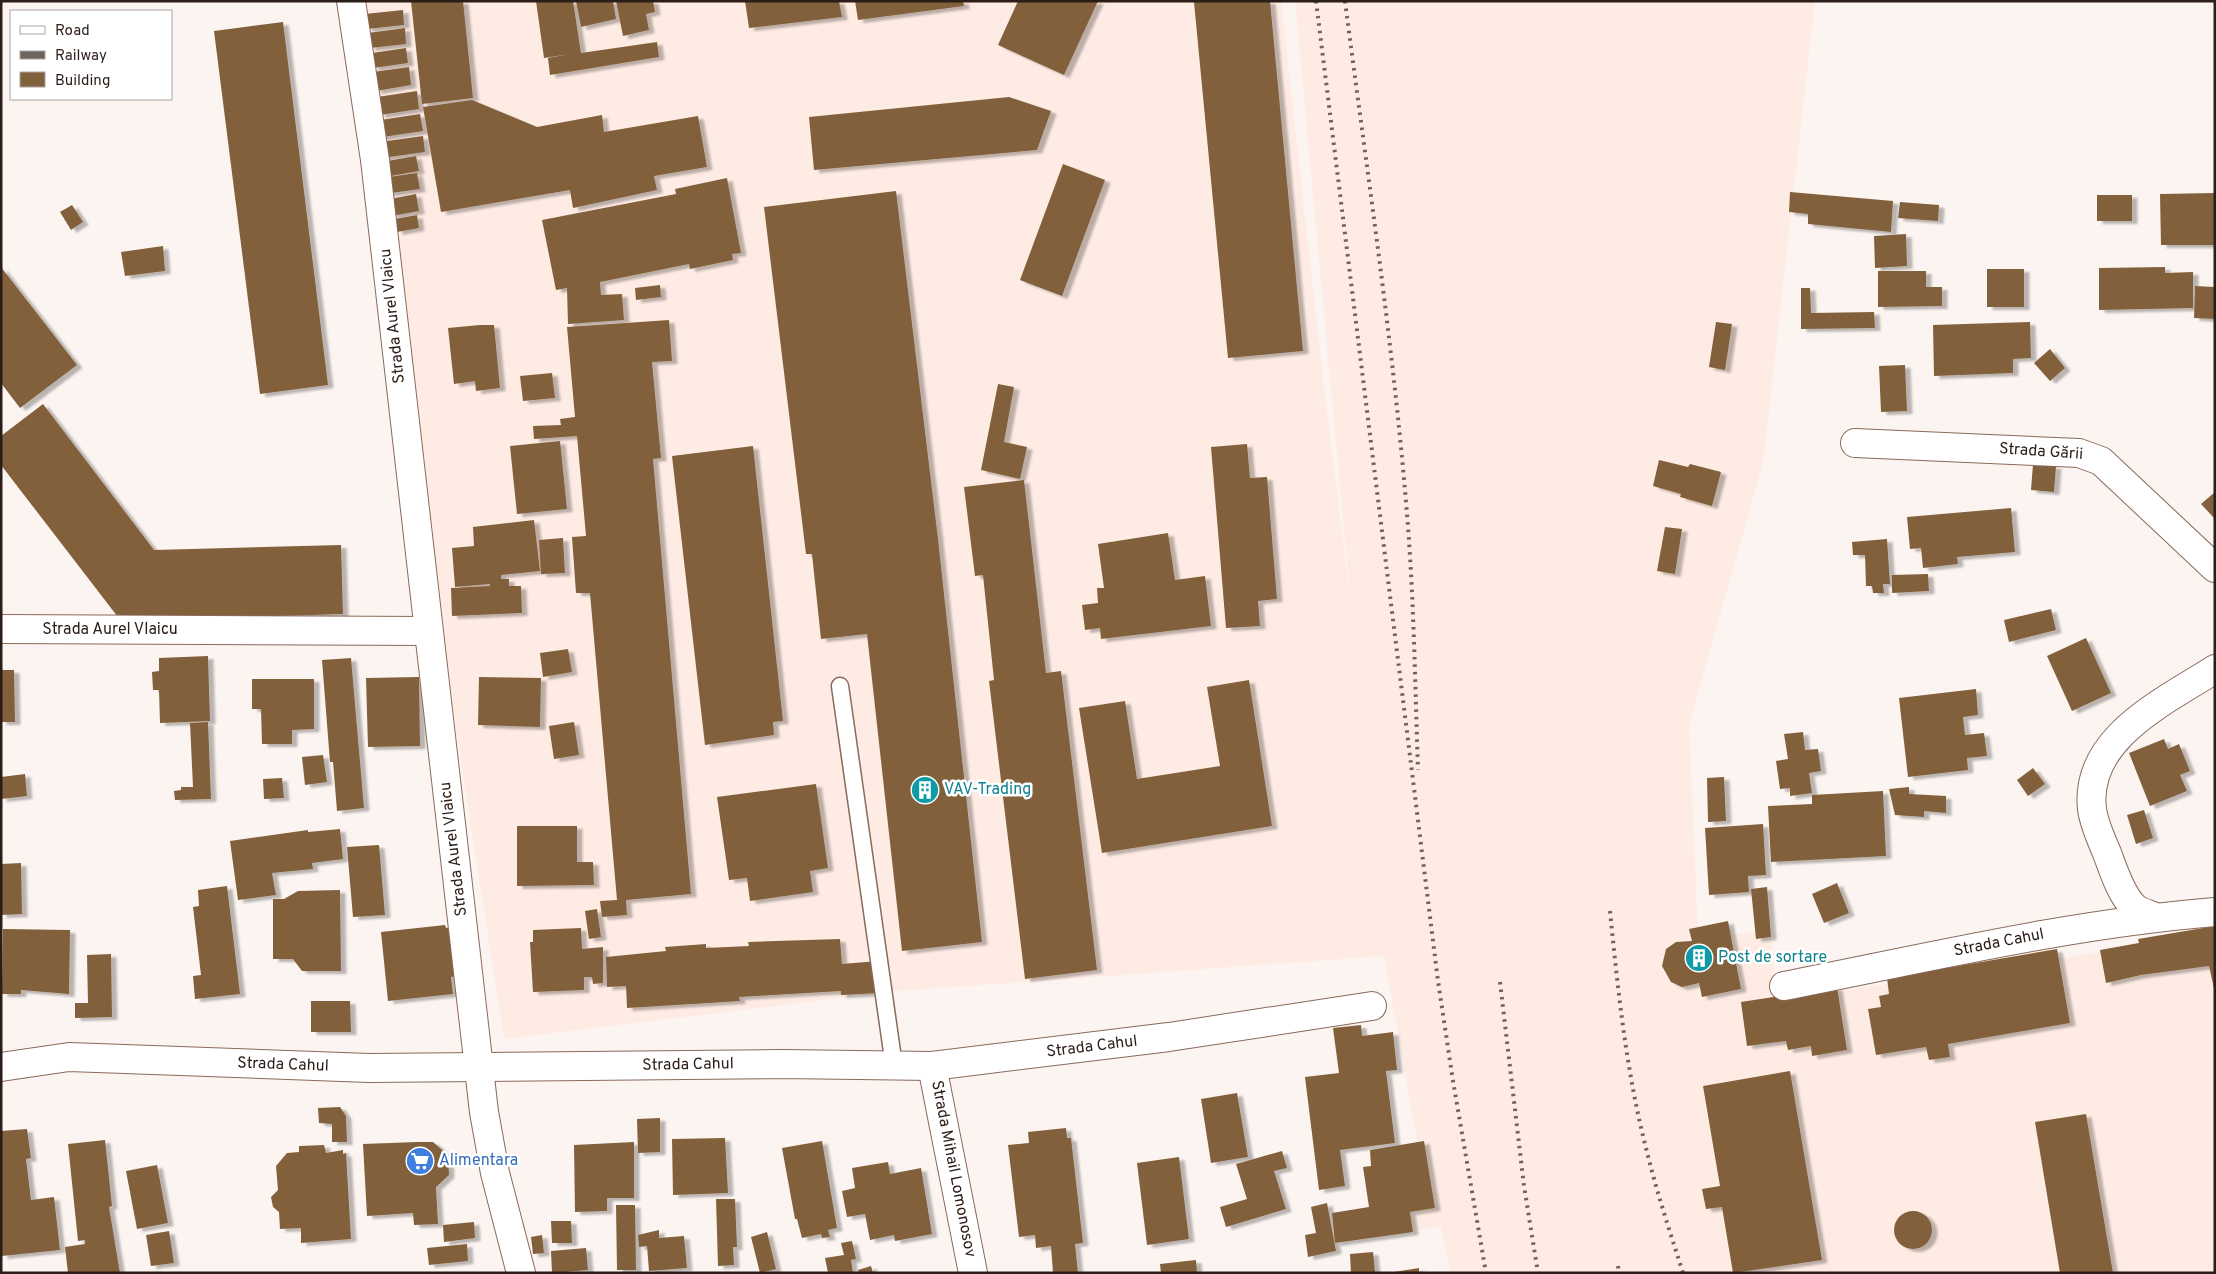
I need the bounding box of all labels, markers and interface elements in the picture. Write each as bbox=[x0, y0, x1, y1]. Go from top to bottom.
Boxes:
legend bbox=[10, 10, 172, 100]
text: Road bbox=[55, 22, 90, 41]
text: Railway bbox=[55, 47, 107, 66]
text: Building bbox=[55, 72, 110, 91]
street label: Strada Aurel Vlaicu bbox=[376, 248, 410, 384]
street label: Strada Gării bbox=[1998, 439, 2084, 465]
street label: Strada Aurel Vlaicu bbox=[42, 620, 178, 640]
building icon: VAV-Trading bbox=[910, 775, 940, 805]
place label: VAV-Trading bbox=[944, 780, 1031, 800]
street label: Strada Aurel Vlaicu bbox=[436, 781, 472, 917]
street label: Strada Cahul bbox=[1952, 924, 2046, 962]
building icon: Post de sortare bbox=[1684, 943, 1714, 973]
place label: Post de sortare bbox=[1718, 948, 1827, 968]
street label: Strada Cahul bbox=[1045, 1031, 1139, 1063]
street label: Strada Cahul bbox=[237, 1053, 329, 1077]
street label: Strada Cahul bbox=[642, 1054, 734, 1076]
street label: Strada Mihail Lomonosov bbox=[926, 1079, 980, 1259]
supermarket icon: Alimentara bbox=[405, 1146, 435, 1176]
place label: Alimentara bbox=[439, 1151, 518, 1171]

